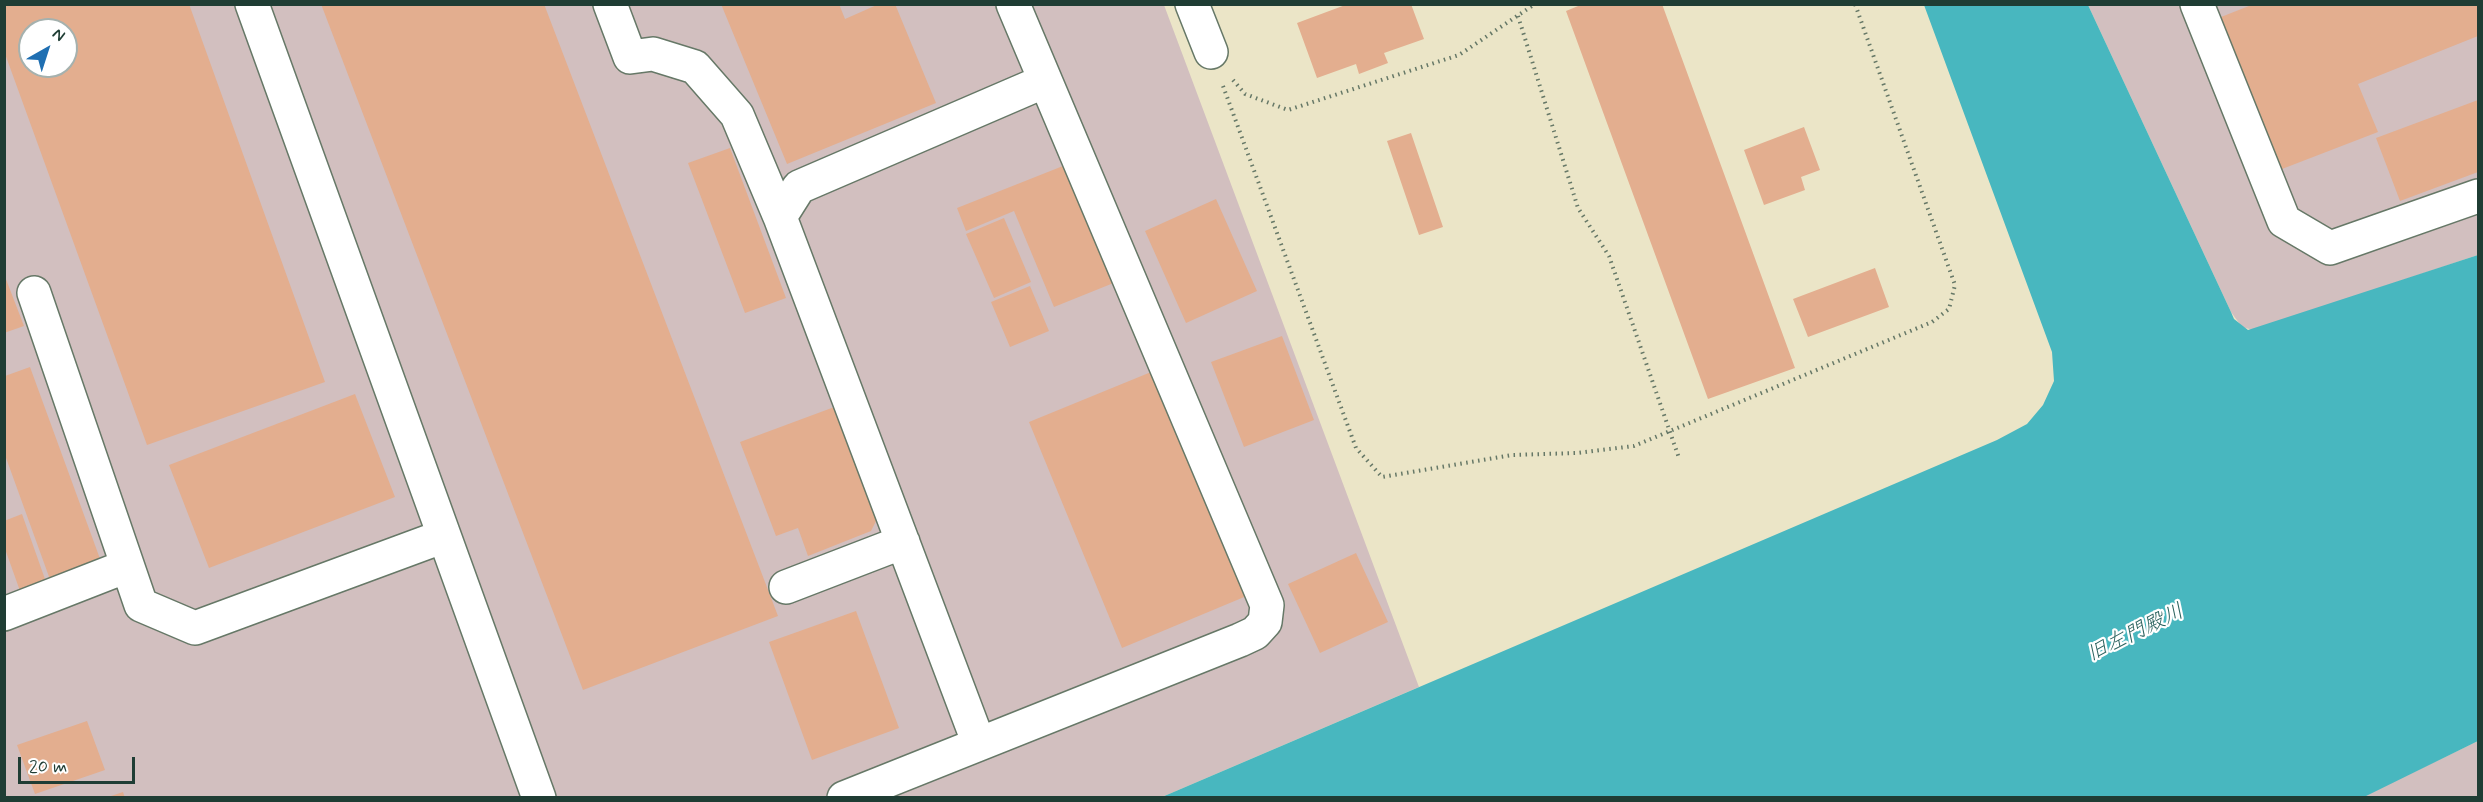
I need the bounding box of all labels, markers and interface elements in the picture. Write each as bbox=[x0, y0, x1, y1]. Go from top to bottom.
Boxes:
north arrow bbox=[18, 18, 78, 78]
text: N bbox=[48, 24, 69, 47]
water label: 旧左門殿川 bbox=[2083, 600, 2189, 668]
scale bar bbox=[21, 745, 138, 783]
text: 20 m bbox=[29, 755, 67, 779]

